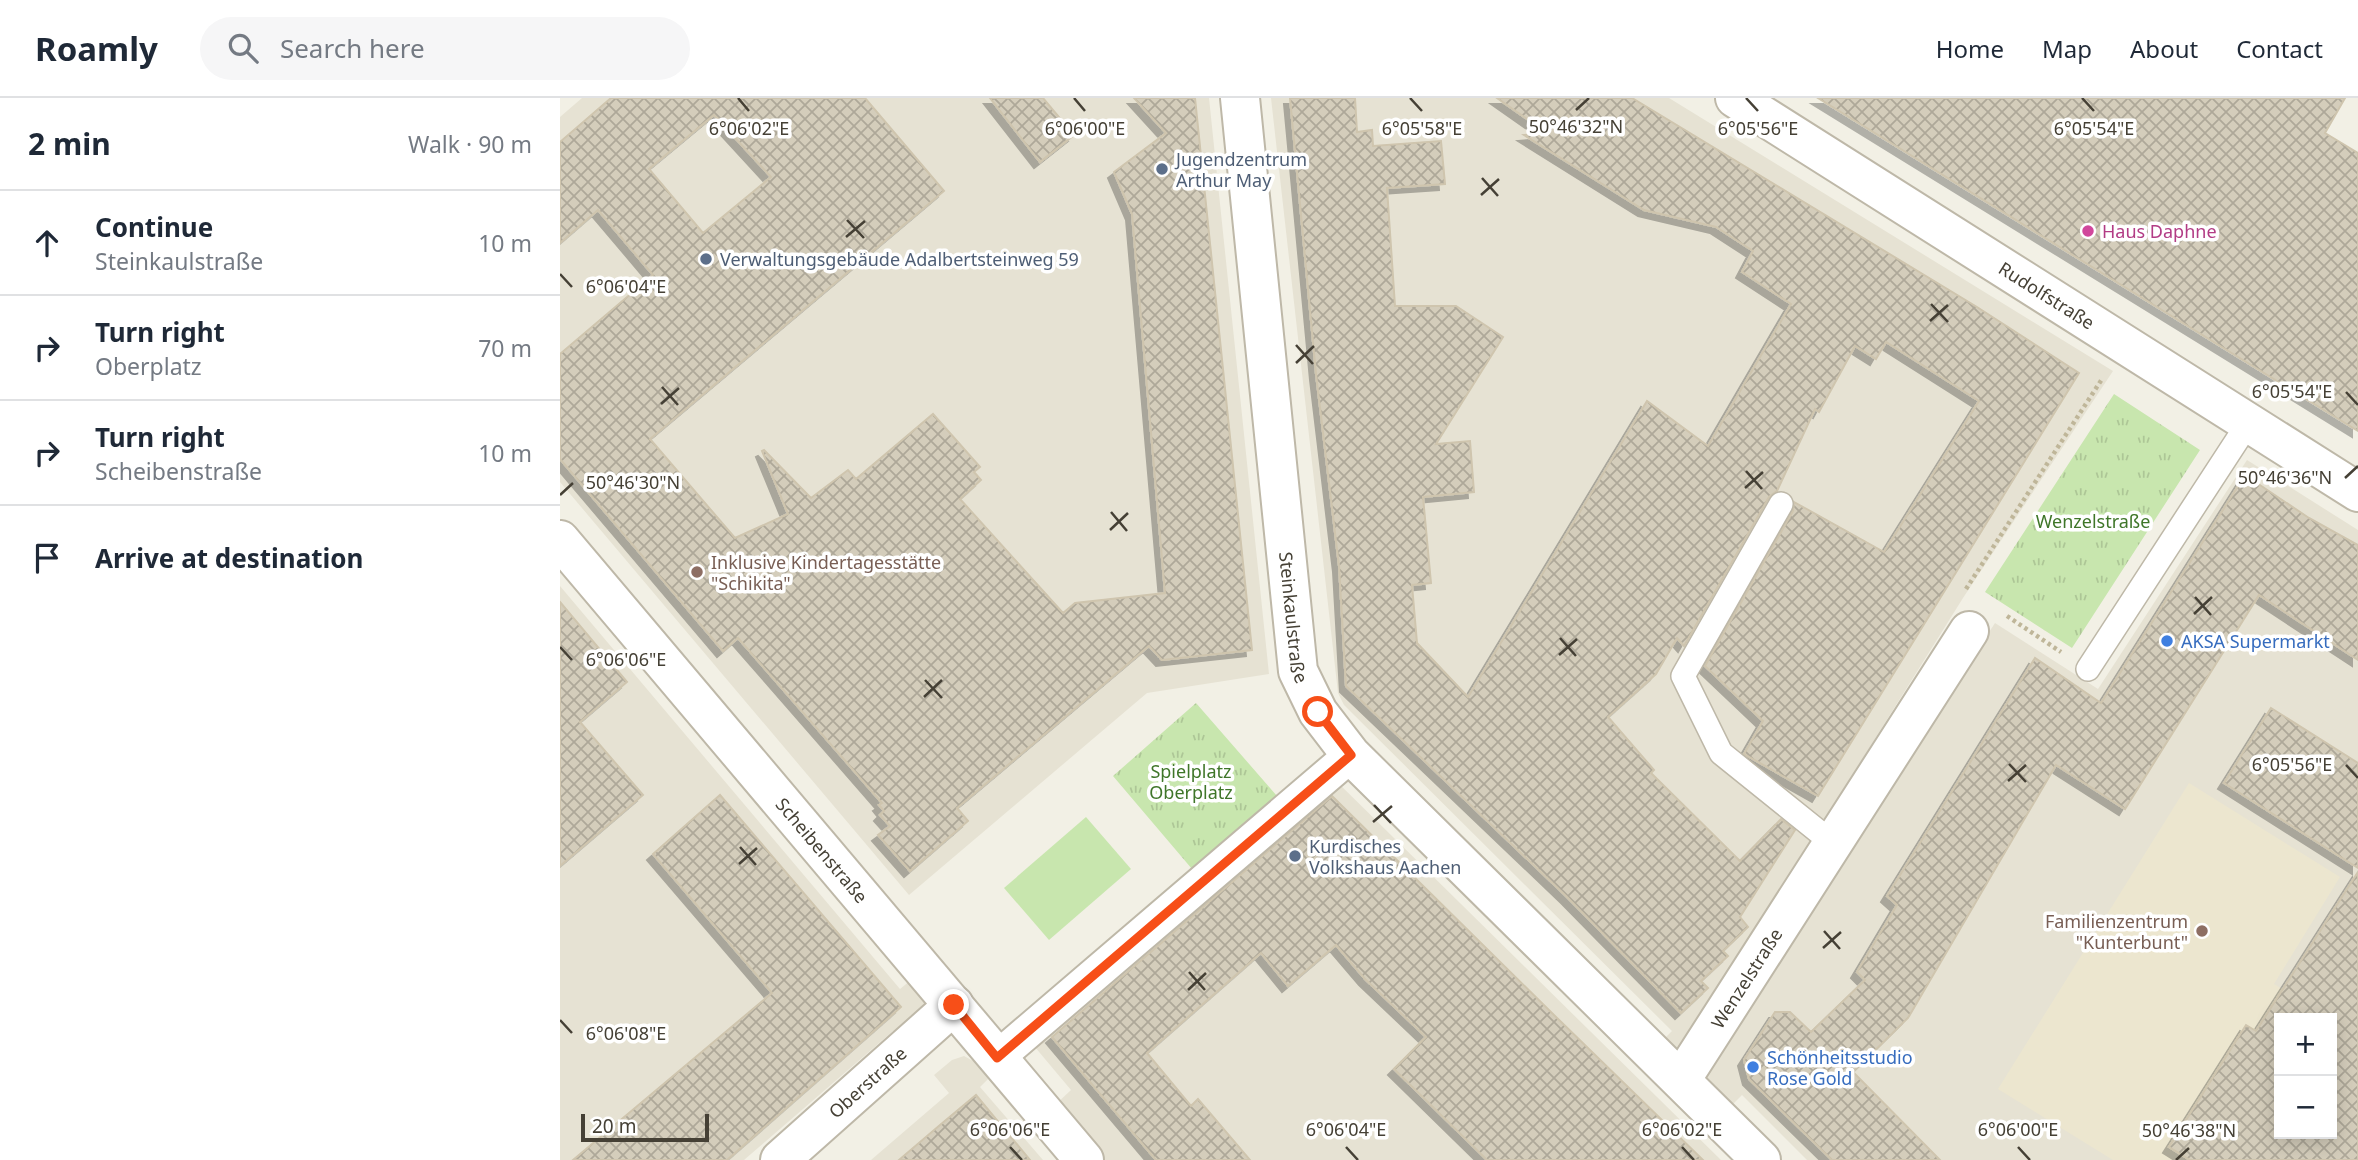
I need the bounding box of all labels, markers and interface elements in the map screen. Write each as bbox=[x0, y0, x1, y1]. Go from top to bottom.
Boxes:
search box bbox=[200, 17, 690, 80]
text: Roamly bbox=[35, 26, 158, 71]
icon: search bbox=[224, 29, 262, 67]
text: Search here bbox=[280, 30, 425, 66]
text: Home bbox=[1936, 32, 2004, 65]
text: Map bbox=[2042, 32, 2092, 65]
text: About bbox=[2130, 32, 2198, 65]
text: Contact bbox=[2236, 32, 2323, 65]
text: 50°46'32"N bbox=[1529, 114, 1623, 138]
text: 6°06'02"E bbox=[709, 116, 789, 140]
text: 6°06'00"E bbox=[1045, 116, 1125, 140]
text: 6°05'58"E bbox=[1382, 116, 1462, 140]
text: 6°05'56"E bbox=[1718, 116, 1798, 140]
text: 6°05'54"E bbox=[2054, 116, 2134, 140]
text: 2 min bbox=[28, 123, 111, 164]
text: Walk · 90 m bbox=[408, 128, 532, 160]
place label: Jugendzentrum Arthur May bbox=[1174, 147, 1307, 192]
marker: Jugendzentrum Arthur May bbox=[1154, 161, 1170, 177]
text: Continue bbox=[95, 209, 213, 245]
place label: Haus Daphne bbox=[2102, 219, 2217, 243]
marker: Haus Daphne bbox=[2080, 223, 2096, 239]
icon: ahead bbox=[28, 224, 66, 262]
text: 10 m bbox=[478, 227, 532, 259]
text: Steinkaulstraße bbox=[95, 245, 263, 277]
place label: Verwaltungsgebäude Adalbertsteinweg 59 bbox=[720, 247, 1079, 271]
marker: Verwaltungsgebäude Adalbertsteinweg 59 bbox=[698, 251, 714, 267]
street label: Rudolfstraße bbox=[1994, 256, 2099, 334]
text: 6°06'04"E bbox=[586, 274, 666, 298]
text: Turn right bbox=[95, 314, 225, 350]
icon: right bbox=[28, 329, 66, 367]
text: 70 m bbox=[478, 332, 532, 364]
text: Oberplatz bbox=[95, 350, 202, 382]
text: 6°05'54"E bbox=[2252, 379, 2332, 403]
text: Turn right bbox=[95, 419, 225, 455]
icon: right bbox=[28, 434, 66, 472]
text: 10 m bbox=[478, 437, 532, 469]
text: Scheibenstraße bbox=[95, 455, 262, 487]
text: 50°46'36"N bbox=[2238, 465, 2332, 489]
text: 50°46'30"N bbox=[586, 470, 680, 494]
park label: Wenzelstraße bbox=[2036, 509, 2150, 533]
icon: arrive bbox=[28, 539, 66, 577]
text: Arrive at destination bbox=[95, 540, 364, 576]
place label: Inklusive Kindertagesstätte "Schikita" bbox=[711, 550, 941, 595]
street label: Steinkaulstraße bbox=[1274, 551, 1314, 687]
marker: Inklusive Kindertagesstätte "Schikita" bbox=[689, 564, 705, 580]
place label: AKSA Supermarkt bbox=[2181, 629, 2330, 653]
marker: AKSA Supermarkt bbox=[2159, 633, 2175, 649]
text: 6°06'06"E bbox=[586, 647, 666, 671]
route start bbox=[1302, 696, 1333, 727]
text: 6°05'56"E bbox=[2252, 752, 2332, 776]
park label: Spielplatz Oberplatz bbox=[1149, 759, 1233, 804]
street label: Scheibenstraße bbox=[771, 792, 873, 908]
place label: Kurdisches Volkshaus Aachen bbox=[1309, 834, 1462, 879]
marker: Kurdisches Volkshaus Aachen bbox=[1287, 848, 1303, 864]
place label: Familienzentrum "Kunterbunt" bbox=[2045, 909, 2188, 954]
street label: Wenzelstraße bbox=[1705, 923, 1787, 1033]
marker: Familienzentrum "Kunterbunt" bbox=[2194, 923, 2210, 939]
route end bbox=[938, 989, 969, 1020]
map controls bbox=[2274, 1013, 2337, 1139]
button: + bbox=[2274, 1013, 2337, 1076]
text: 6°06'08"E bbox=[586, 1021, 666, 1045]
street label: Oberstraße bbox=[823, 1041, 911, 1123]
place label: Schönheitsstudio Rose Gold bbox=[1767, 1045, 1913, 1090]
marker: Schönheitsstudio Rose Gold bbox=[1745, 1059, 1761, 1075]
button: − bbox=[2274, 1076, 2337, 1139]
scale bar bbox=[581, 1111, 709, 1143]
text: 20 m bbox=[592, 1113, 636, 1139]
text: 6°06'06"E bbox=[970, 1117, 1050, 1141]
text: 6°06'04"E bbox=[1306, 1117, 1386, 1141]
text: 6°06'02"E bbox=[1642, 1117, 1722, 1141]
text: 6°06'00"E bbox=[1978, 1117, 2058, 1141]
text: 50°46'38"N bbox=[2142, 1118, 2236, 1142]

